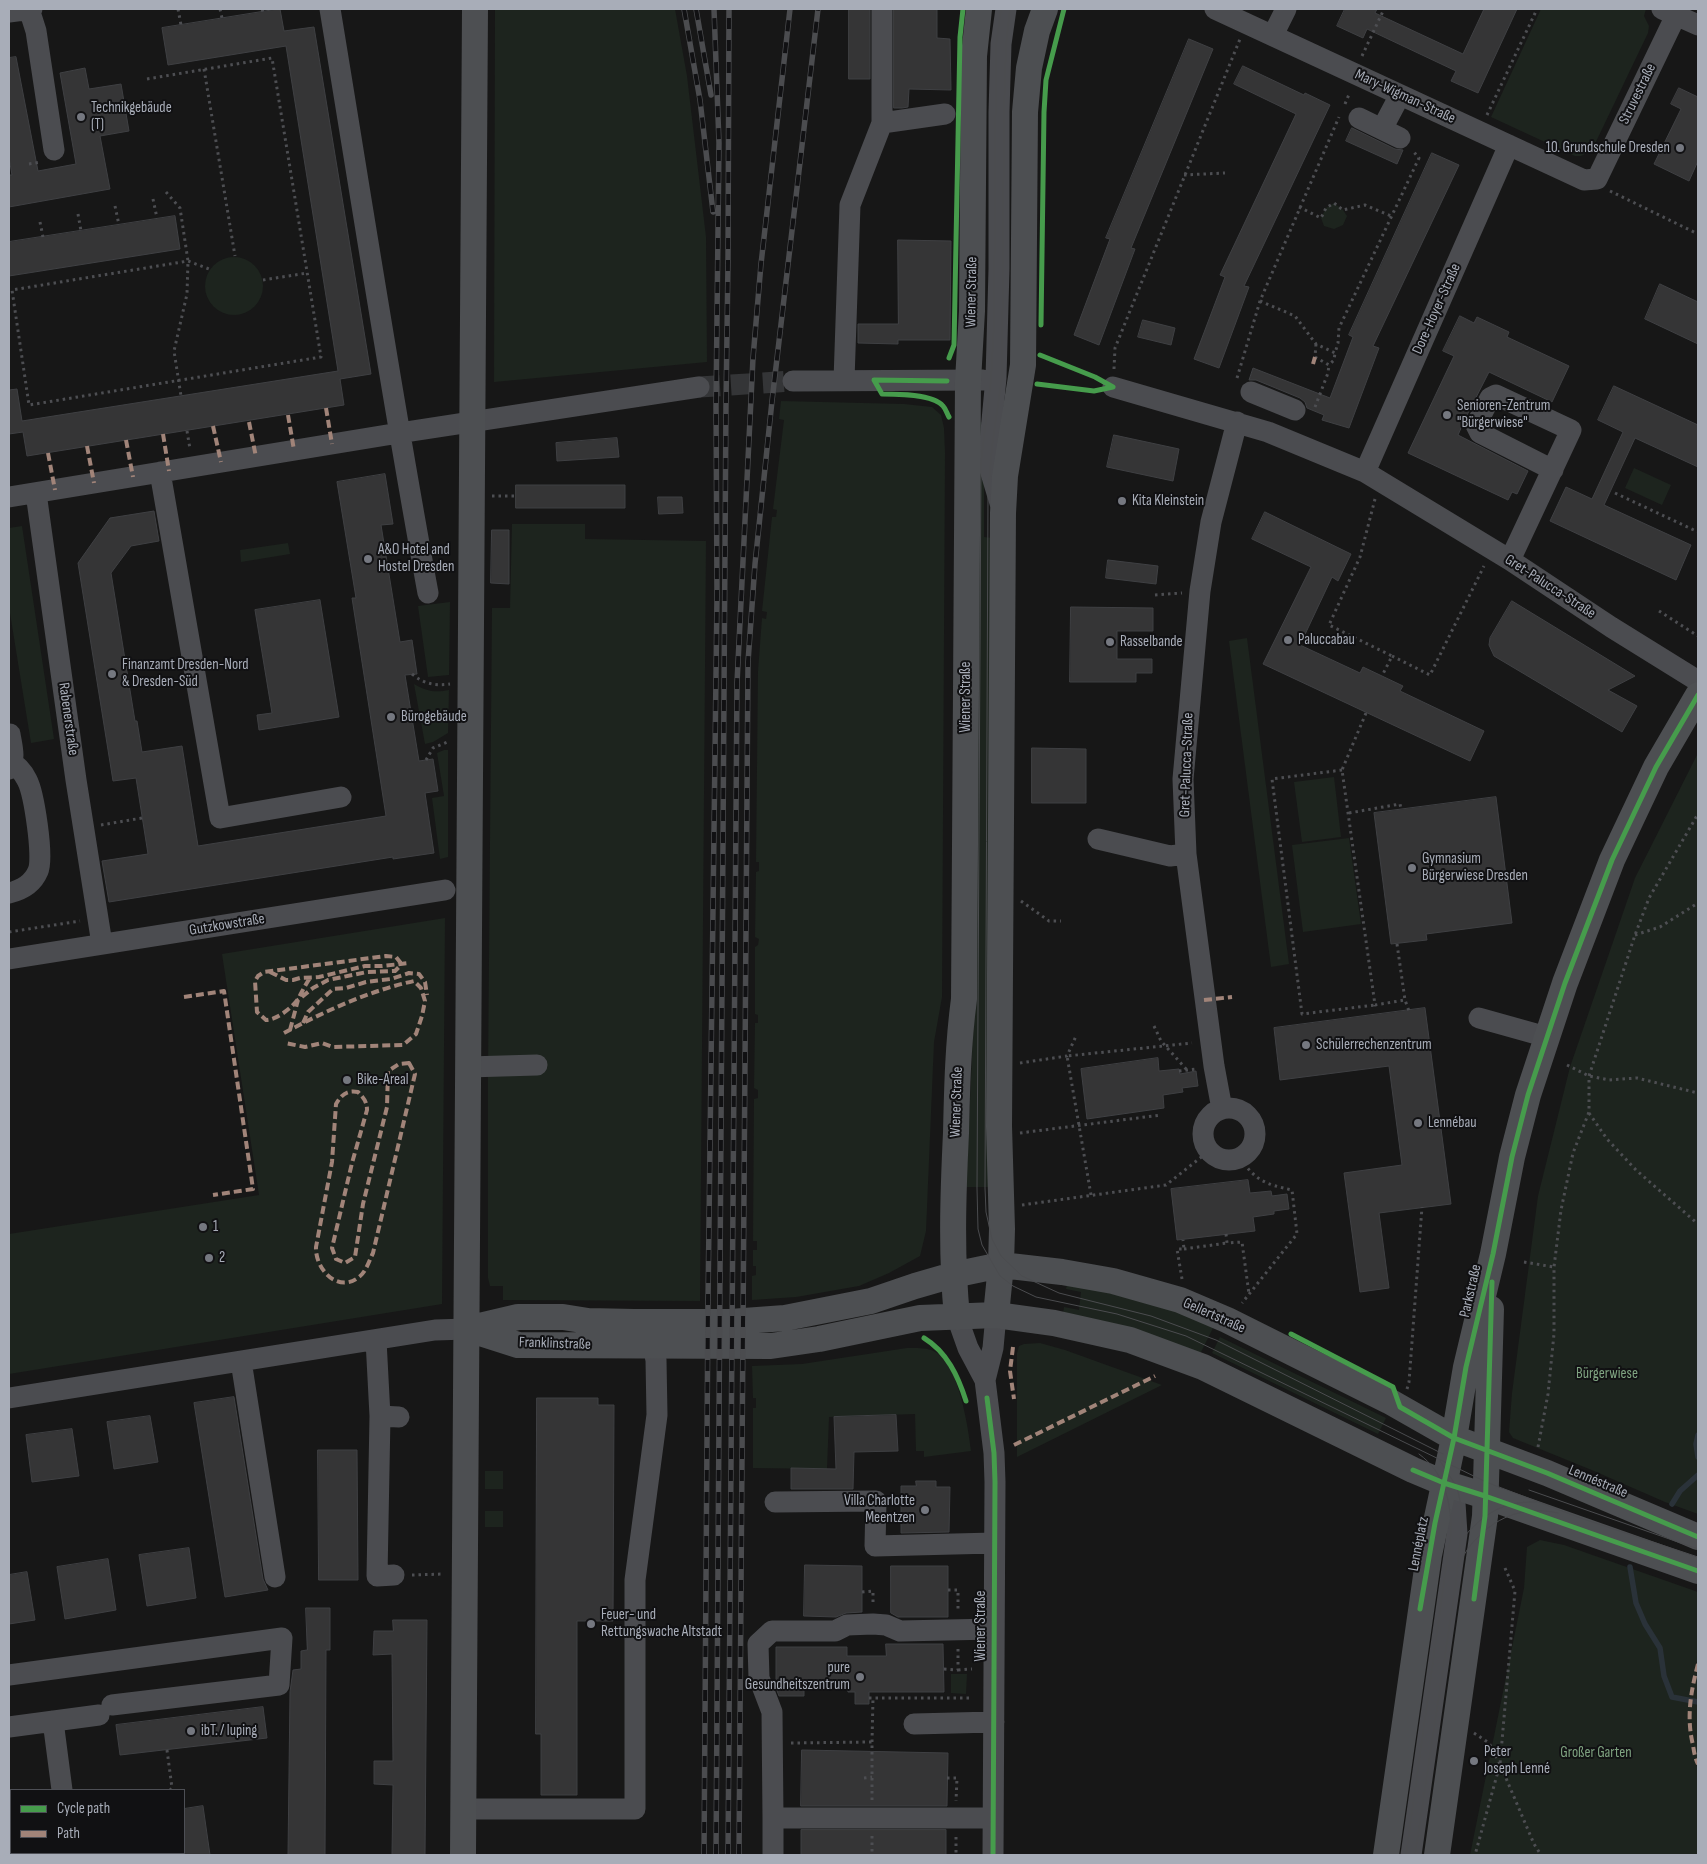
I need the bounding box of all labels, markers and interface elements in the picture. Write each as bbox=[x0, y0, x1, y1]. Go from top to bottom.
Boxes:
street label: Struvestraße bbox=[1616, 61, 1660, 127]
street label: Mary-Wigman-Straße bbox=[1352, 66, 1458, 128]
place label: Technikgebäude (T) bbox=[91, 99, 172, 134]
marker: Technikgebäude (T) bbox=[75, 111, 87, 123]
place label: 10. Grundschule Dresden bbox=[1546, 139, 1670, 157]
marker: 10. Grundschule Dresden bbox=[1674, 142, 1686, 154]
street label: Wiener Straße bbox=[962, 256, 982, 328]
street label: Dore-Hoyer-Straße bbox=[1409, 261, 1465, 357]
place label: Senioren-Zentrum "Bürgerwiese" bbox=[1457, 397, 1550, 432]
marker: Senioren-Zentrum "Bürgerwiese" bbox=[1441, 409, 1453, 421]
place label: Kita Kleinstein bbox=[1132, 492, 1204, 510]
marker: Kita Kleinstein bbox=[1116, 495, 1128, 507]
place label: A&O Hotel and Hostel Dresden bbox=[378, 541, 454, 576]
street label: Gret-Palucca-Straße bbox=[1501, 551, 1599, 623]
marker: A&O Hotel and Hostel Dresden bbox=[362, 553, 374, 565]
place label: Paluccabau bbox=[1298, 631, 1355, 649]
place label: Rasselbande bbox=[1120, 633, 1183, 651]
marker: Paluccabau bbox=[1282, 634, 1294, 646]
marker: Rasselbande bbox=[1104, 636, 1116, 648]
place label: Finanzamt Dresden-Nord & Dresden-Süd bbox=[122, 656, 248, 691]
street label: Wiener Straße bbox=[957, 662, 975, 732]
marker: Finanzamt Dresden-Nord & Dresden-Süd bbox=[106, 668, 118, 680]
street label: Rabenerstraße bbox=[54, 681, 82, 757]
place label: Bürogebäude bbox=[401, 708, 467, 726]
marker: Bürogebäude bbox=[385, 711, 397, 723]
street label: Gret-Palucca-Straße bbox=[1176, 712, 1198, 818]
place label: Gymnasium Bürgerwiese Dresden bbox=[1422, 850, 1528, 885]
marker: Gymnasium Bürgerwiese Dresden bbox=[1406, 862, 1418, 874]
street label: Gutzkowstraße bbox=[188, 910, 266, 940]
place label: Schülerrechenzentrum bbox=[1316, 1036, 1432, 1054]
marker: Schülerrechenzentrum bbox=[1300, 1039, 1312, 1051]
street label: Wiener Straße bbox=[947, 1066, 967, 1138]
place label: Bike-Areal bbox=[357, 1071, 409, 1089]
marker: Bike-Areal bbox=[341, 1074, 353, 1086]
place label: Lennébau bbox=[1428, 1114, 1477, 1132]
marker: Lennébau bbox=[1412, 1117, 1424, 1129]
place label: 1 bbox=[213, 1218, 218, 1236]
marker: 1 bbox=[197, 1221, 209, 1233]
place label: 2 bbox=[219, 1249, 225, 1267]
marker: 2 bbox=[203, 1252, 215, 1264]
street label: Parkstraße bbox=[1456, 1263, 1486, 1319]
street label: Gellertstraße bbox=[1180, 1294, 1248, 1338]
street label: Franklinstraße bbox=[519, 1334, 591, 1354]
park label: Bürgerwiese bbox=[1576, 1365, 1638, 1383]
street label: Lennéstraße bbox=[1566, 1462, 1630, 1502]
place label: Villa Charlotte Meentzen bbox=[844, 1492, 915, 1527]
marker: Villa Charlotte Meentzen bbox=[919, 1504, 931, 1516]
street label: Lennéplatz bbox=[1405, 1515, 1433, 1573]
street label: Wiener Straße bbox=[972, 1591, 990, 1661]
place label: Feuer- und Rettungswache Altstadt bbox=[601, 1606, 722, 1641]
marker: Feuer- und Rettungswache Altstadt bbox=[585, 1618, 597, 1630]
place label: pure Gesundheitszentrum bbox=[745, 1659, 850, 1694]
marker: pure Gesundheitszentrum bbox=[854, 1671, 866, 1683]
place label: ibT. / luping bbox=[201, 1722, 257, 1740]
marker: ibT. / luping bbox=[185, 1725, 197, 1737]
place label: Peter Joseph Lenné bbox=[1484, 1743, 1550, 1778]
park label: Großer Garten bbox=[1560, 1744, 1632, 1762]
marker: Peter Joseph Lenné bbox=[1468, 1755, 1480, 1767]
legend bbox=[10, 1789, 185, 1854]
text: Cycle path bbox=[57, 1799, 110, 1818]
text: Path bbox=[57, 1824, 80, 1843]

